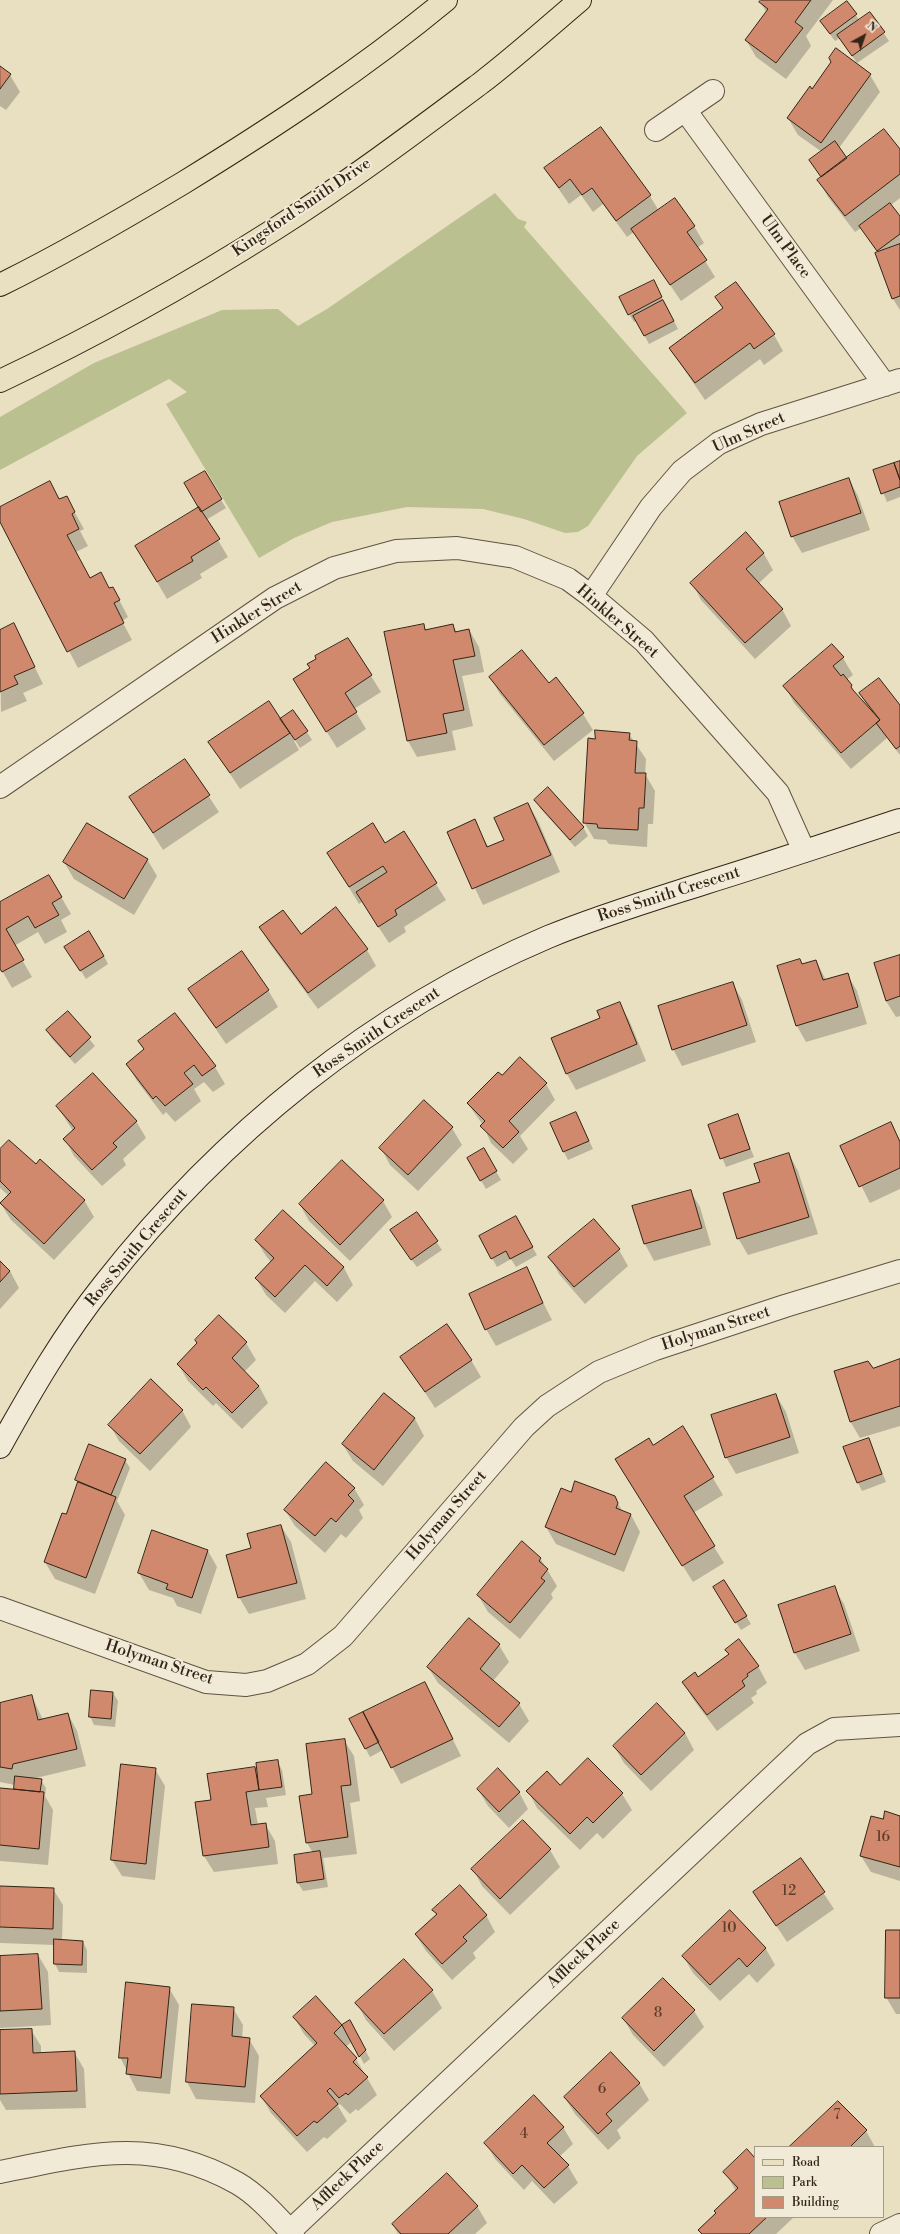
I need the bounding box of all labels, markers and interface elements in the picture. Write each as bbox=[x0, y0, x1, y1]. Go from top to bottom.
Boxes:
north arrow bbox=[844, 16, 884, 56]
text: N bbox=[864, 19, 880, 35]
street label: Kingsford Smith Drive bbox=[229, 154, 375, 262]
street label: Ulm Place bbox=[756, 212, 814, 282]
street label: Ulm Street bbox=[710, 409, 788, 457]
street label: Hinkler Street bbox=[208, 578, 306, 648]
street label: Hinkler Street bbox=[572, 581, 662, 663]
street label: Ross Smith Crescent bbox=[595, 863, 743, 927]
street label: Ross Smith Crescent bbox=[310, 984, 444, 1082]
street label: Ross Smith Crescent bbox=[82, 1185, 192, 1311]
street label: Holyman Street bbox=[659, 1302, 773, 1356]
street label: Holyman Street bbox=[403, 1467, 491, 1565]
street label: Holyman Street bbox=[102, 1636, 216, 1690]
house number: 16 bbox=[876, 1830, 890, 1846]
house number: 12 bbox=[782, 1884, 796, 1900]
street label: Affleck Place bbox=[543, 1915, 625, 1993]
house number: 10 bbox=[722, 1921, 736, 1937]
house number: 8 bbox=[654, 2006, 662, 2022]
house number: 6 bbox=[598, 2082, 606, 2098]
house number: 7 bbox=[833, 2108, 841, 2124]
house number: 4 bbox=[520, 2127, 528, 2143]
street label: Affleck Place bbox=[307, 2137, 389, 2215]
legend bbox=[754, 2146, 884, 2218]
text: Road bbox=[792, 2155, 820, 2170]
text: Park bbox=[792, 2175, 817, 2190]
text: Building bbox=[792, 2195, 839, 2210]

